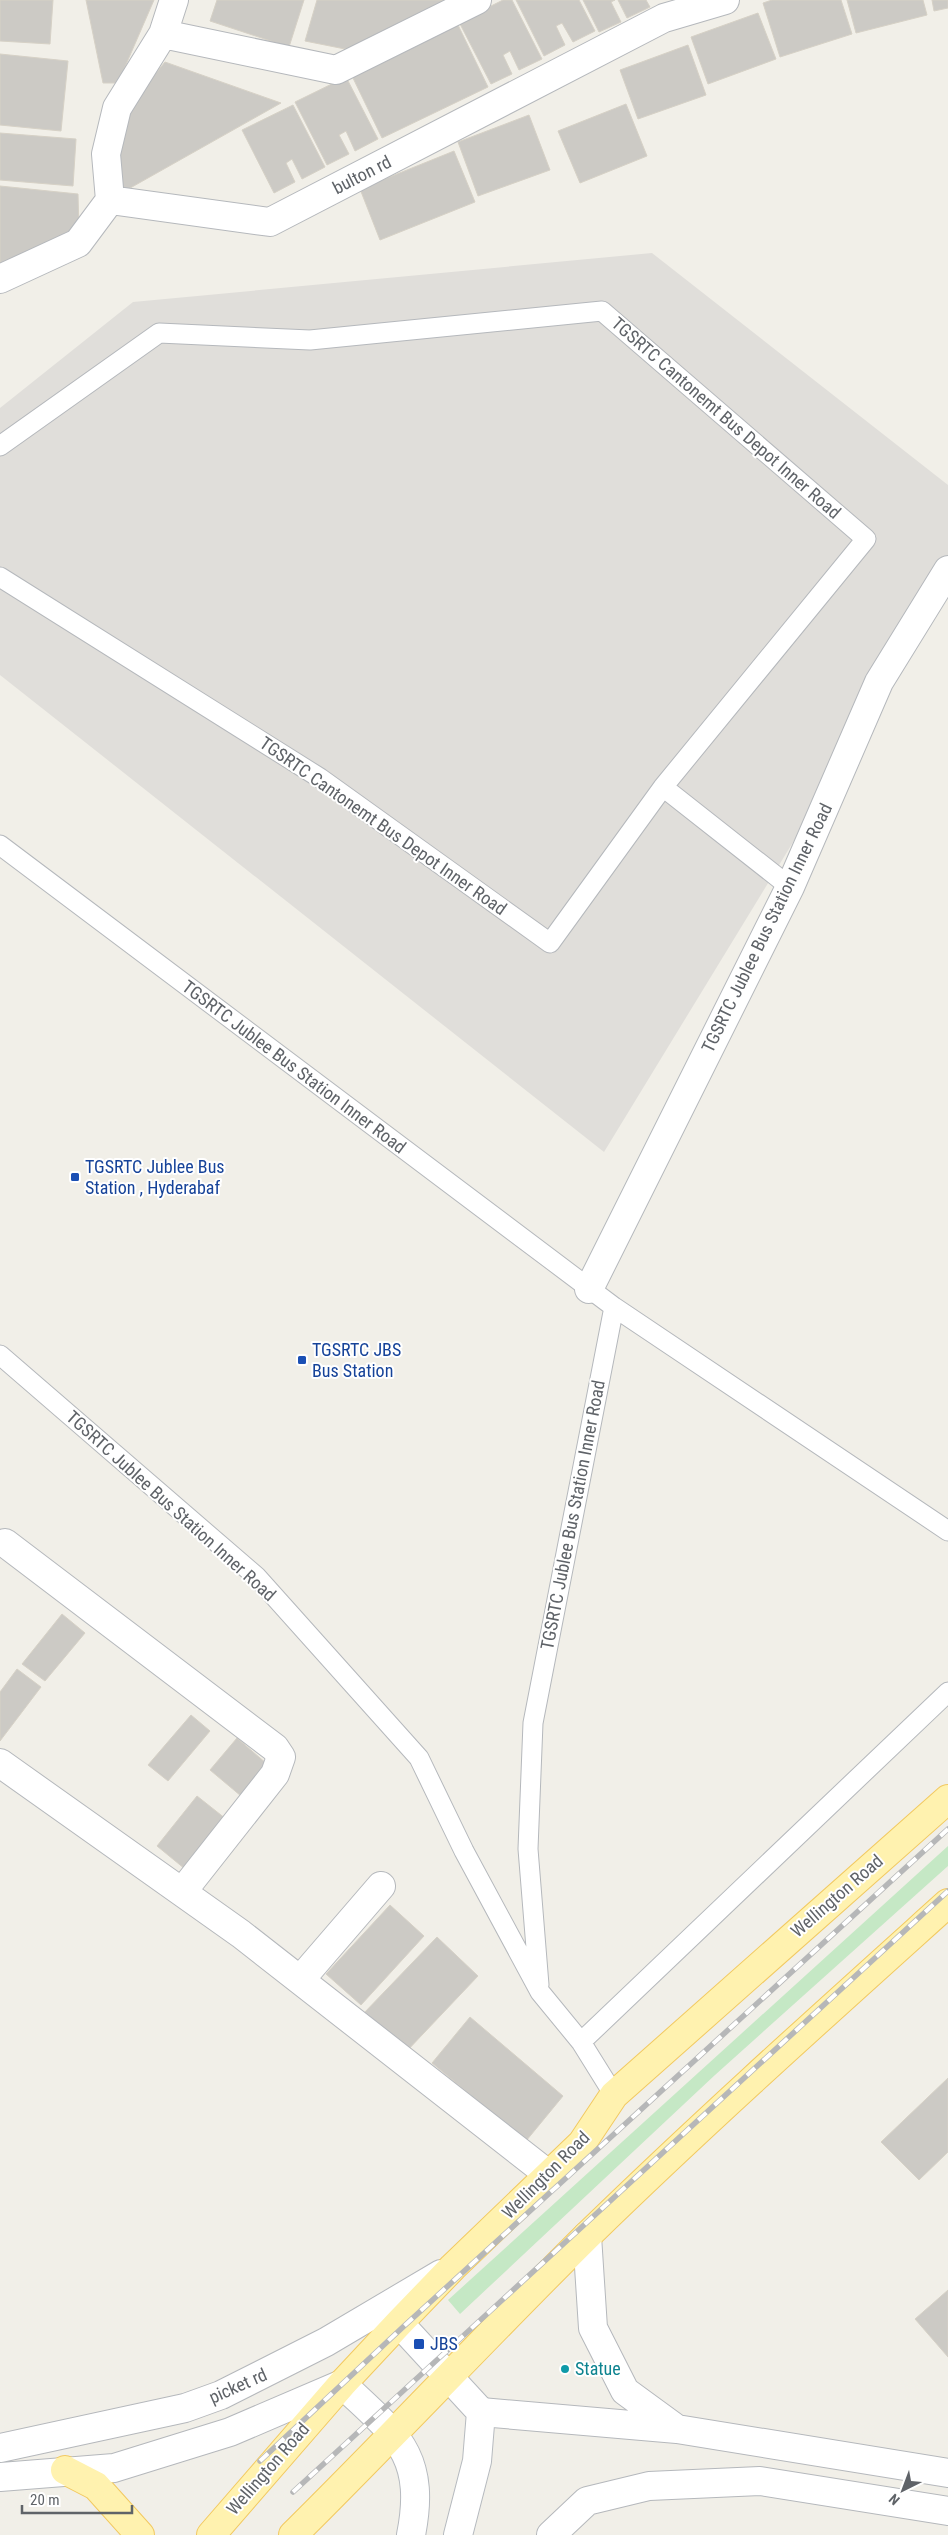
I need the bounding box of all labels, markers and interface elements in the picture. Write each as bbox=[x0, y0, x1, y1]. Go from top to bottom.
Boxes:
street label: bulton rd bbox=[329, 151, 395, 198]
street label: TGSRTC Cantonemt Bus Depot Inner Road bbox=[608, 312, 845, 523]
street label: TGSRTC Cantonemt Bus Depot Inner Road bbox=[256, 732, 511, 919]
street label: TGSRTC Jublee Bus Station Inner Road bbox=[697, 800, 836, 1056]
street label: TGSRTC Jublee Bus Station Inner Road bbox=[178, 976, 410, 1158]
place label: TGSRTC Jublee Bus Station , Hyderabaf bbox=[85, 1156, 225, 1198]
marker: TGSRTC Jublee Bus Station , Hyderabaf bbox=[69, 1171, 81, 1183]
place label: TGSRTC JBS Bus Station bbox=[312, 1339, 401, 1381]
marker: TGSRTC JBS Bus Station bbox=[296, 1354, 308, 1366]
street label: TGSRTC Jublee Bus Station Inner Road bbox=[536, 1378, 609, 1652]
street label: TGSRTC Jublee Bus Station Inner Road bbox=[62, 1406, 280, 1605]
street label: Wellington Road bbox=[786, 1850, 887, 1941]
street label: Wellington Road bbox=[498, 2127, 594, 2223]
place label: JBS bbox=[430, 2333, 458, 2354]
marker: JBS bbox=[412, 2337, 426, 2351]
place label: Statue bbox=[575, 2358, 621, 2379]
street label: picket rd bbox=[205, 2363, 270, 2408]
marker: Statue bbox=[559, 2363, 571, 2375]
street label: Wellington Road bbox=[222, 2418, 313, 2519]
north arrow bbox=[878, 2465, 928, 2515]
scale bar bbox=[22, 2482, 132, 2514]
text: 20 m bbox=[30, 2491, 60, 2509]
text: N bbox=[886, 2491, 903, 2508]

